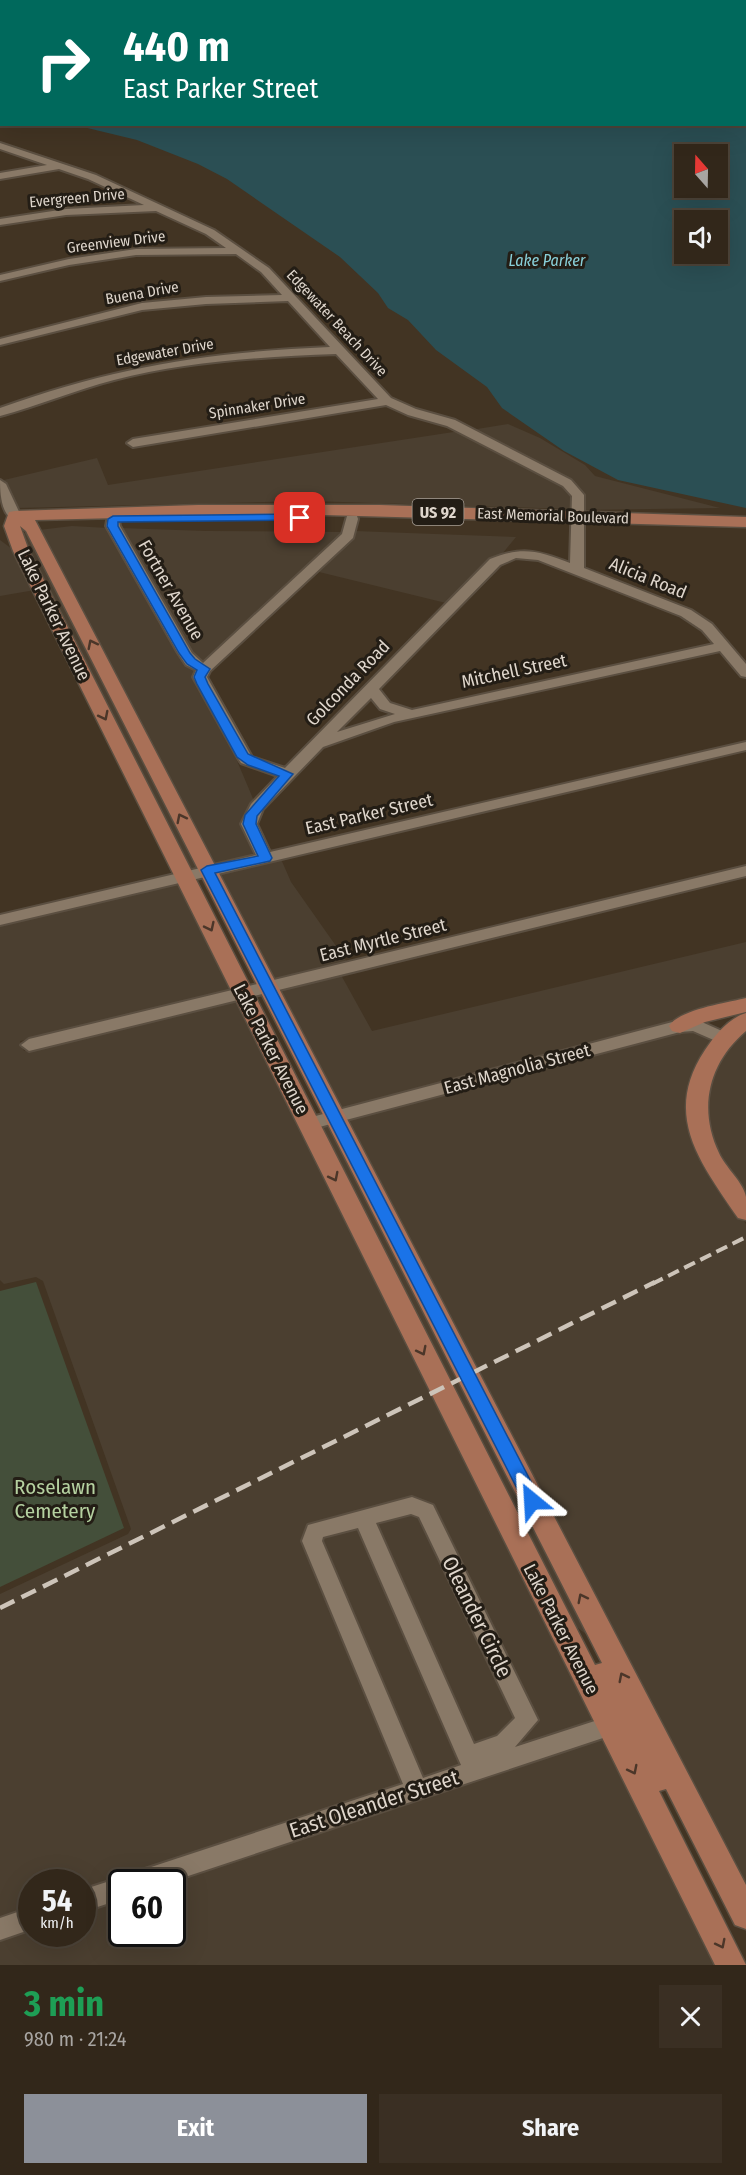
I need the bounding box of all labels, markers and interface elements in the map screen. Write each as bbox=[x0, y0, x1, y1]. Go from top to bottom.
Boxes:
text: 440 m bbox=[123, 22, 230, 72]
icon: right bbox=[24, 24, 102, 102]
text: East Parker Street bbox=[123, 73, 318, 105]
north arrow bbox=[674, 144, 728, 198]
map controls bbox=[674, 144, 728, 264]
street label: Evergreen Drive bbox=[29, 185, 125, 211]
button: sound bbox=[674, 210, 728, 264]
street label: Greenview Drive bbox=[66, 227, 166, 257]
water label: Lake Parker bbox=[509, 251, 586, 270]
street label: Edgewater Beach Drive bbox=[283, 266, 391, 380]
street label: Buena Drive bbox=[104, 278, 180, 308]
street label: Edgewater Drive bbox=[115, 335, 215, 369]
street label: Spinnaker Drive bbox=[208, 390, 306, 422]
pin bbox=[274, 492, 325, 543]
road number: US 92 bbox=[412, 499, 464, 525]
icon: arrive bbox=[283, 501, 316, 534]
street label: East Memorial Boulevard bbox=[477, 504, 629, 528]
street label: Fortner Avenue bbox=[134, 536, 209, 644]
street label: Lake Parker Avenue bbox=[13, 546, 95, 684]
street label: Alicia Road bbox=[606, 553, 690, 603]
street label: Golconda Road bbox=[302, 636, 394, 730]
one-way arrow bbox=[88, 640, 99, 651]
street label: Mitchell Street bbox=[459, 649, 569, 693]
one-way arrow bbox=[97, 709, 108, 720]
street label: East Parker Street bbox=[303, 789, 435, 839]
one-way arrow bbox=[177, 814, 188, 824]
street label: East Myrtle Street bbox=[317, 914, 449, 966]
one-way arrow bbox=[203, 921, 214, 932]
street label: Lake Parker Avenue bbox=[229, 980, 313, 1118]
street label: East Magnolia Street bbox=[442, 1039, 592, 1099]
one-way arrow bbox=[327, 1170, 339, 1181]
one-way arrow bbox=[415, 1344, 426, 1355]
position arrow bbox=[500, 1469, 564, 1533]
park label: Roselawn Cemetery bbox=[14, 1474, 96, 1524]
street label: Oleander Circle bbox=[436, 1552, 518, 1682]
street label: Lake Parker Avenue bbox=[519, 1560, 603, 1698]
one-way arrow bbox=[578, 1593, 590, 1604]
one-way arrow bbox=[619, 1673, 630, 1683]
street label: East Oleander Street bbox=[286, 1764, 462, 1844]
one-way arrow bbox=[626, 1764, 637, 1775]
speed limit sign: 60 bbox=[108, 1869, 186, 1947]
text: 54 bbox=[42, 1883, 72, 1919]
text: km/h bbox=[40, 1914, 74, 1932]
one-way arrow bbox=[713, 1938, 725, 1949]
text: 3 min bbox=[24, 1982, 104, 2026]
button: close bbox=[659, 1985, 722, 2048]
text: 980 m · 21:24 bbox=[24, 2027, 126, 2051]
button: Exit bbox=[24, 2094, 367, 2163]
button: Share bbox=[379, 2094, 722, 2163]

